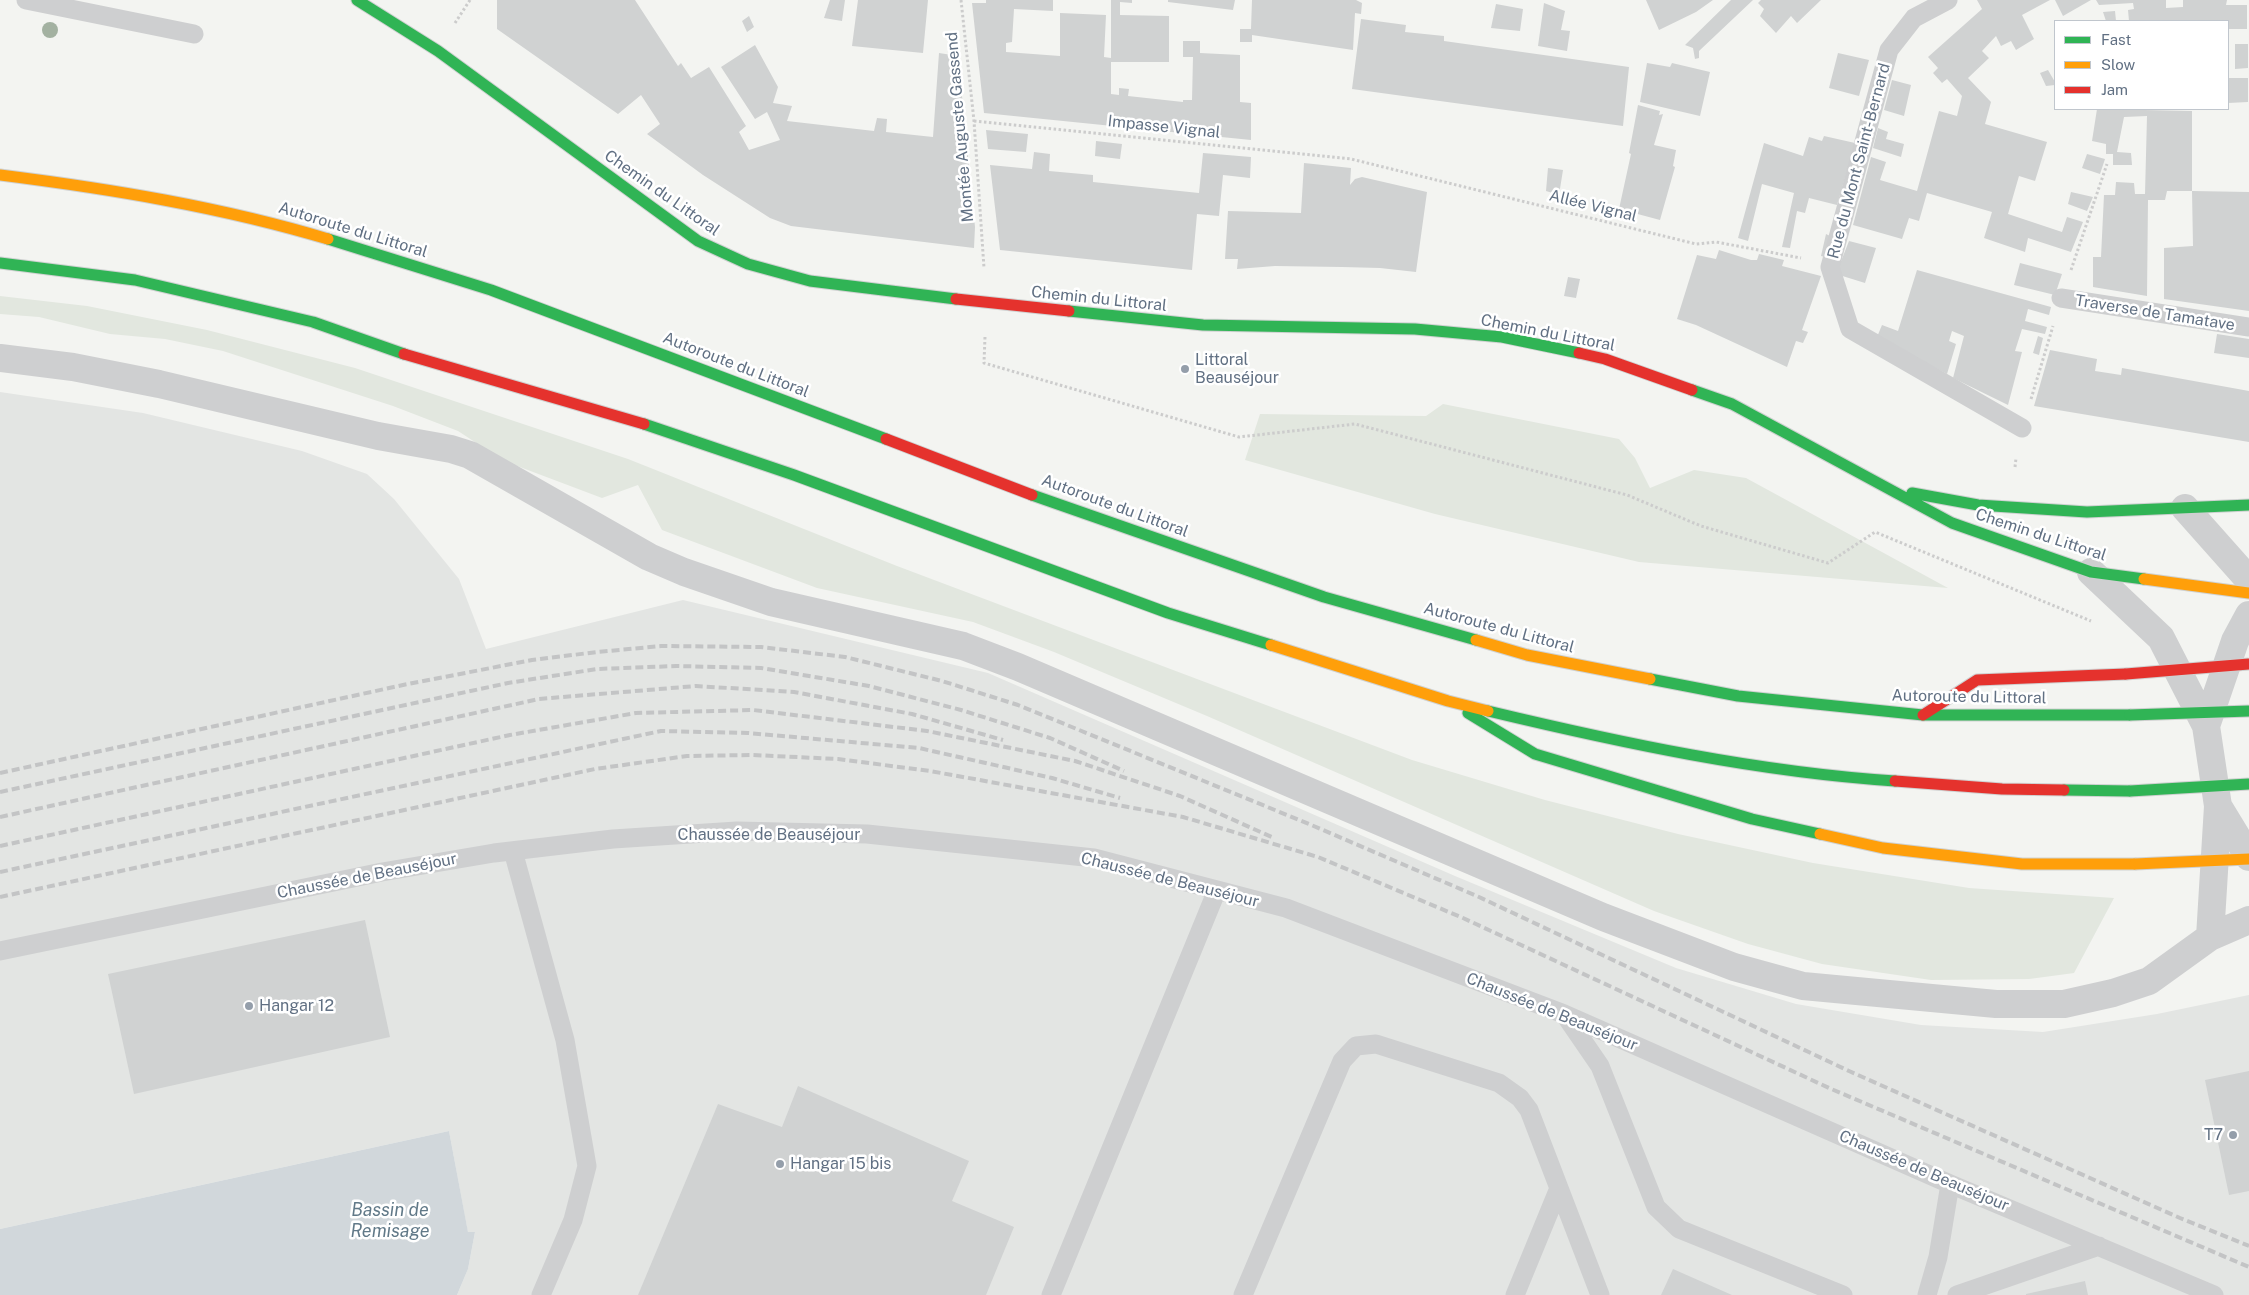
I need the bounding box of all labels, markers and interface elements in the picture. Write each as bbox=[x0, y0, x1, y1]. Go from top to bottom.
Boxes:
legend bbox=[2054, 20, 2229, 110]
street label: Montée Auguste Gassend bbox=[942, 31, 978, 223]
text: Fast bbox=[2101, 31, 2131, 48]
text: Slow bbox=[2101, 56, 2135, 73]
street label: Rue du Mont Saint-Bernard bbox=[1824, 61, 1894, 261]
text: Jam bbox=[2101, 81, 2128, 98]
street label: Impasse Vignal bbox=[1107, 112, 1221, 142]
street label: Chemin du Littoral bbox=[601, 146, 723, 240]
street label: Allée Vignal bbox=[1547, 186, 1639, 226]
street label: Autoroute du Littoral bbox=[276, 198, 430, 262]
street label: Chemin du Littoral bbox=[1030, 282, 1168, 316]
street label: Traverse de Tamatave bbox=[2074, 291, 2236, 335]
street label: Chemin du Littoral bbox=[1479, 311, 1617, 355]
street label: Autoroute du Littoral bbox=[660, 328, 812, 402]
place label: Littoral Beauséjour bbox=[1195, 350, 1279, 388]
marker: Littoral Beauséjour bbox=[1179, 363, 1191, 375]
street label: Autoroute du Littoral bbox=[1039, 470, 1191, 542]
street label: Chemin du Littoral bbox=[1973, 505, 2109, 565]
street label: Autoroute du Littoral bbox=[1422, 599, 1576, 657]
street label: Autoroute du Littoral bbox=[1891, 686, 2047, 708]
street label: Chaussée de Beauséjour bbox=[678, 825, 860, 845]
street label: Chaussée de Beauséjour bbox=[275, 849, 459, 903]
street label: Chaussée de Beauséjour bbox=[1079, 849, 1261, 911]
street label: Chaussée de Beauséjour bbox=[1464, 969, 1640, 1055]
place label: Hangar 12 bbox=[259, 996, 334, 1016]
marker: Hangar 12 bbox=[243, 1000, 255, 1012]
place label: T7 bbox=[2204, 1125, 2223, 1145]
street label: Chaussée de Beauséjour bbox=[1836, 1126, 2012, 1216]
marker: T7 bbox=[2227, 1129, 2239, 1141]
place label: Hangar 15 bis bbox=[790, 1154, 891, 1174]
marker: Hangar 15 bis bbox=[774, 1158, 786, 1170]
water label: Bassin de Remisage bbox=[350, 1199, 430, 1242]

